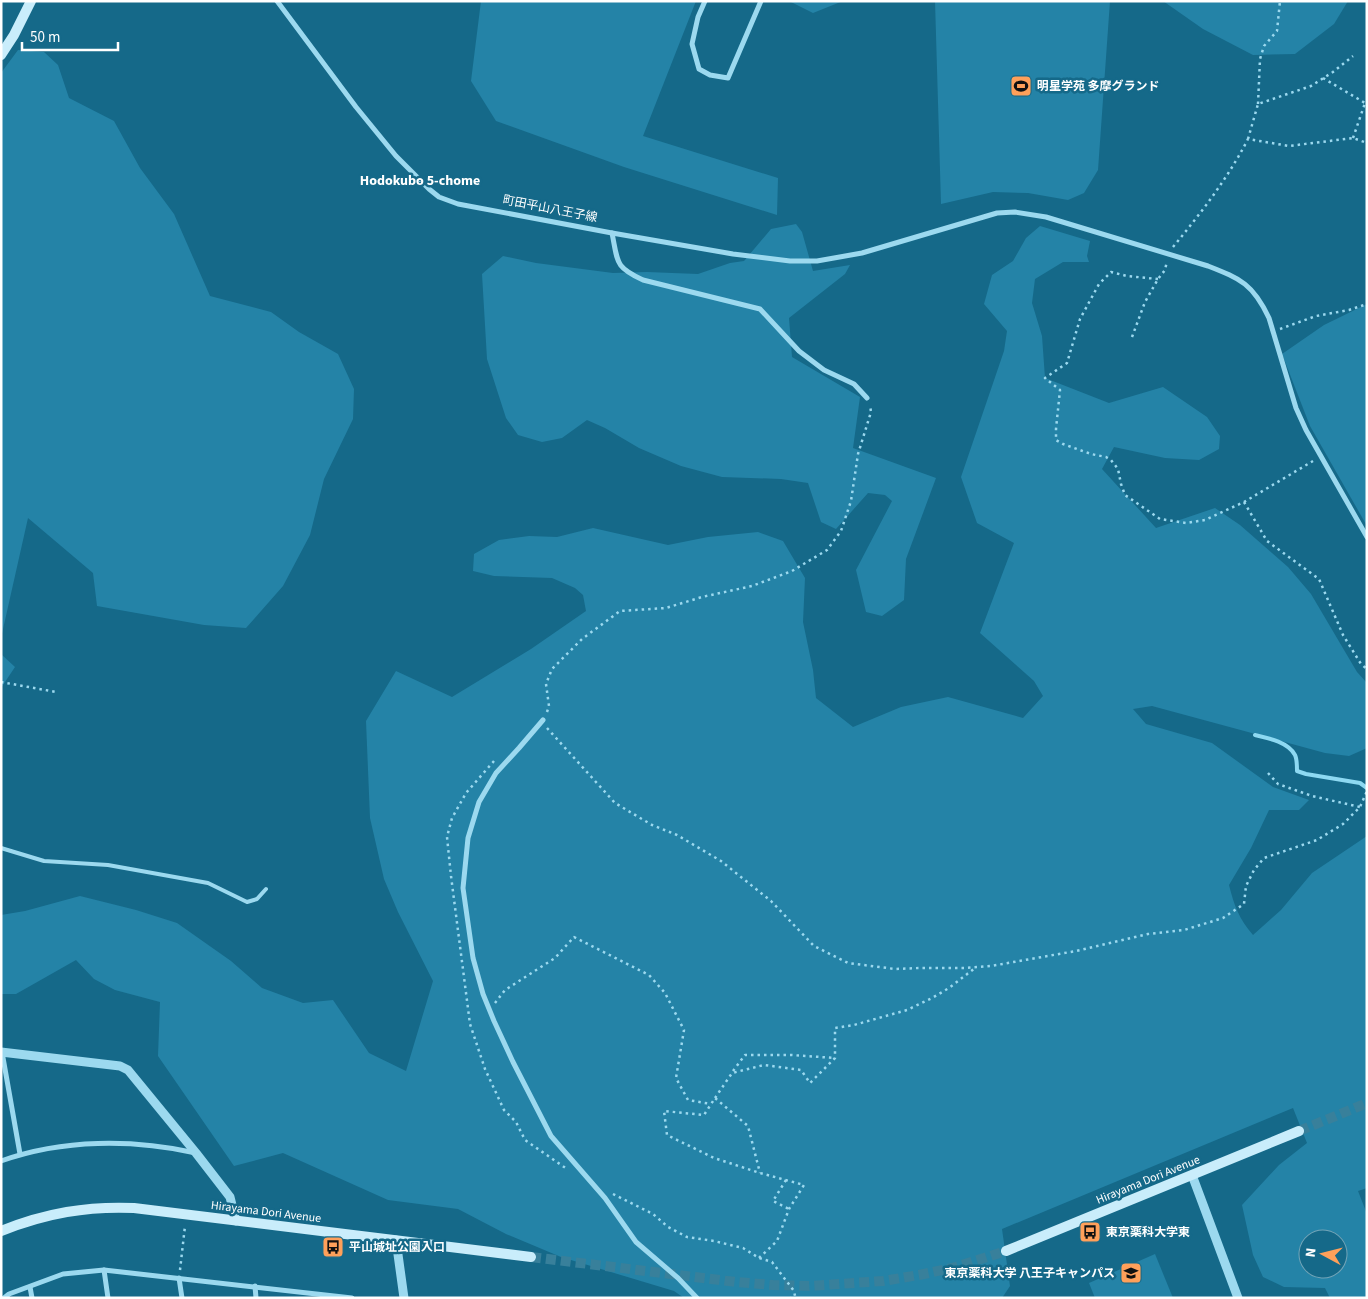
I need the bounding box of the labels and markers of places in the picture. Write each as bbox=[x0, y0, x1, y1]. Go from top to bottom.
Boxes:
sports icon: 明星学苑 多摩グランド bbox=[1009, 74, 1033, 98]
place label: 明星学苑 多摩グランド bbox=[1037, 78, 1159, 95]
bus stop icon: 東京薬科大学東 bbox=[1078, 1220, 1102, 1244]
place label: 東京薬科大学東 bbox=[1106, 1224, 1190, 1241]
bus stop icon: 平山城址公園入口 bbox=[321, 1235, 345, 1259]
place label: 平山城址公園入口 bbox=[349, 1239, 445, 1256]
school or university icon: 東京薬科大学 八王子キャンパス bbox=[1119, 1261, 1143, 1285]
place label: 東京薬科大学 八王子キャンパス bbox=[945, 1265, 1115, 1282]

